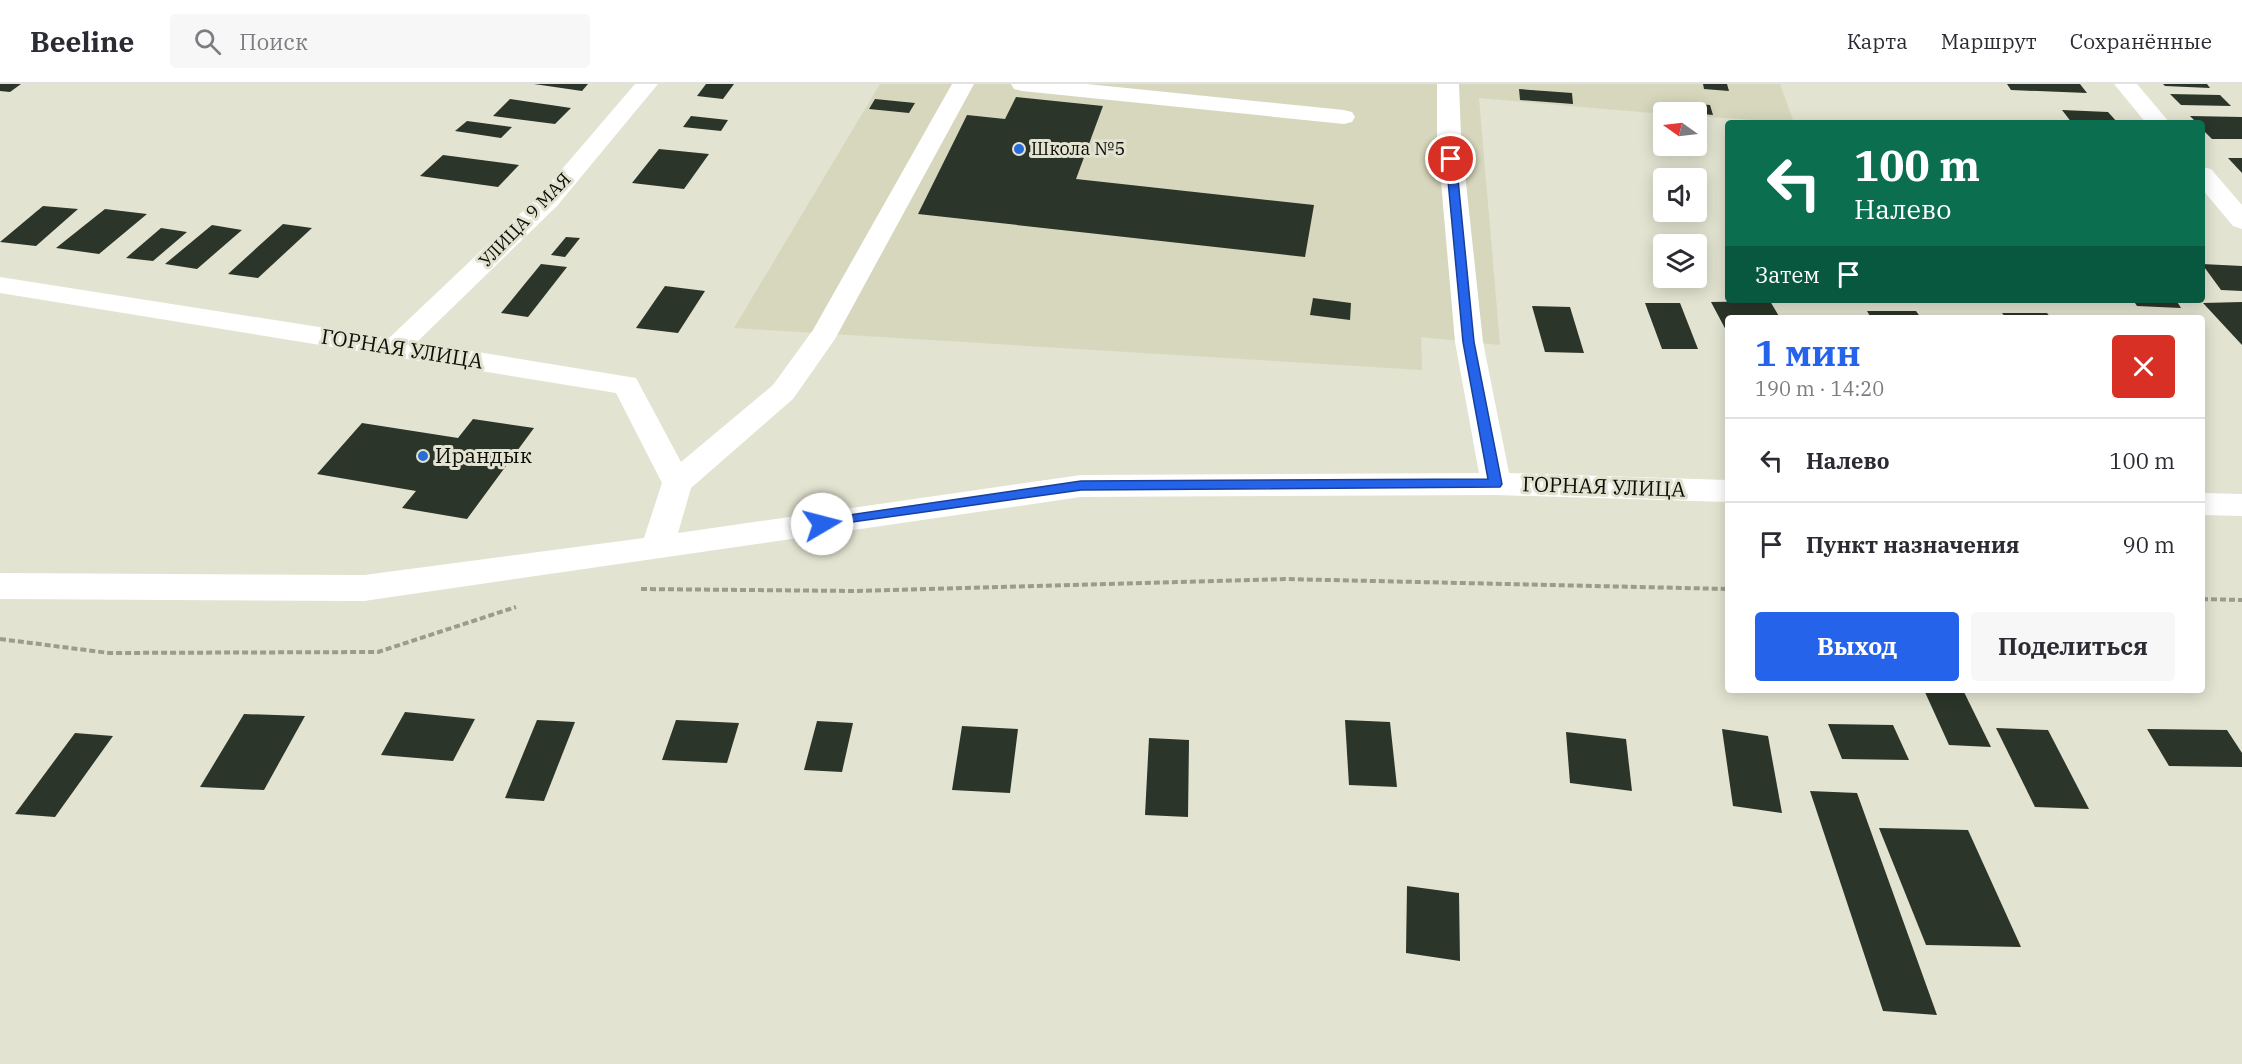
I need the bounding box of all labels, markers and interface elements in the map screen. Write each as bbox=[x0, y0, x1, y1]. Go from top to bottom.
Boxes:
search box bbox=[170, 14, 590, 68]
text: Beeline bbox=[30, 23, 134, 60]
icon: search bbox=[191, 25, 224, 58]
text: Поиск bbox=[239, 27, 308, 56]
text: Карта bbox=[1847, 27, 1908, 55]
text: Маршрут bbox=[1941, 27, 2037, 55]
text: Сохранённые bbox=[2070, 27, 2212, 55]
north arrow bbox=[1653, 102, 1707, 156]
map controls bbox=[1653, 102, 1707, 288]
pin bbox=[1425, 133, 1476, 184]
place label: Школа №5 bbox=[1031, 137, 1125, 160]
text: 100 m bbox=[1854, 138, 1980, 193]
marker: Школа №5 bbox=[1012, 142, 1026, 156]
icon: arrive bbox=[1434, 142, 1467, 175]
icon: left bbox=[1755, 144, 1833, 222]
street label: УЛИЦА 9 МАЯ bbox=[474, 168, 575, 272]
button: sound bbox=[1653, 168, 1707, 222]
text: Налево bbox=[1854, 191, 1951, 226]
button: layers bbox=[1653, 234, 1707, 288]
icon: arrive bbox=[1832, 258, 1865, 291]
text: Затем bbox=[1755, 260, 1820, 289]
street label: ГОРНАЯ УЛИЦА bbox=[319, 321, 486, 375]
text: 1 мин bbox=[1755, 329, 1861, 376]
button: close bbox=[2112, 335, 2175, 398]
text: 190 m · 14:20 bbox=[1755, 375, 1884, 402]
place label: Ирандык bbox=[435, 441, 532, 469]
icon: left bbox=[1755, 444, 1788, 477]
text: Налево bbox=[1806, 446, 1890, 475]
text: 100 m bbox=[2109, 446, 2175, 475]
marker: Ирандык bbox=[416, 449, 430, 463]
street label: ГОРНАЯ УЛИЦА bbox=[1522, 469, 1687, 503]
position arrow bbox=[790, 492, 854, 556]
icon: arrive bbox=[1755, 528, 1788, 561]
text: Пункт назначения bbox=[1806, 530, 2020, 559]
text: 90 m bbox=[2123, 530, 2175, 559]
button: Выход bbox=[1755, 612, 1959, 681]
button: Поделиться bbox=[1971, 612, 2175, 681]

